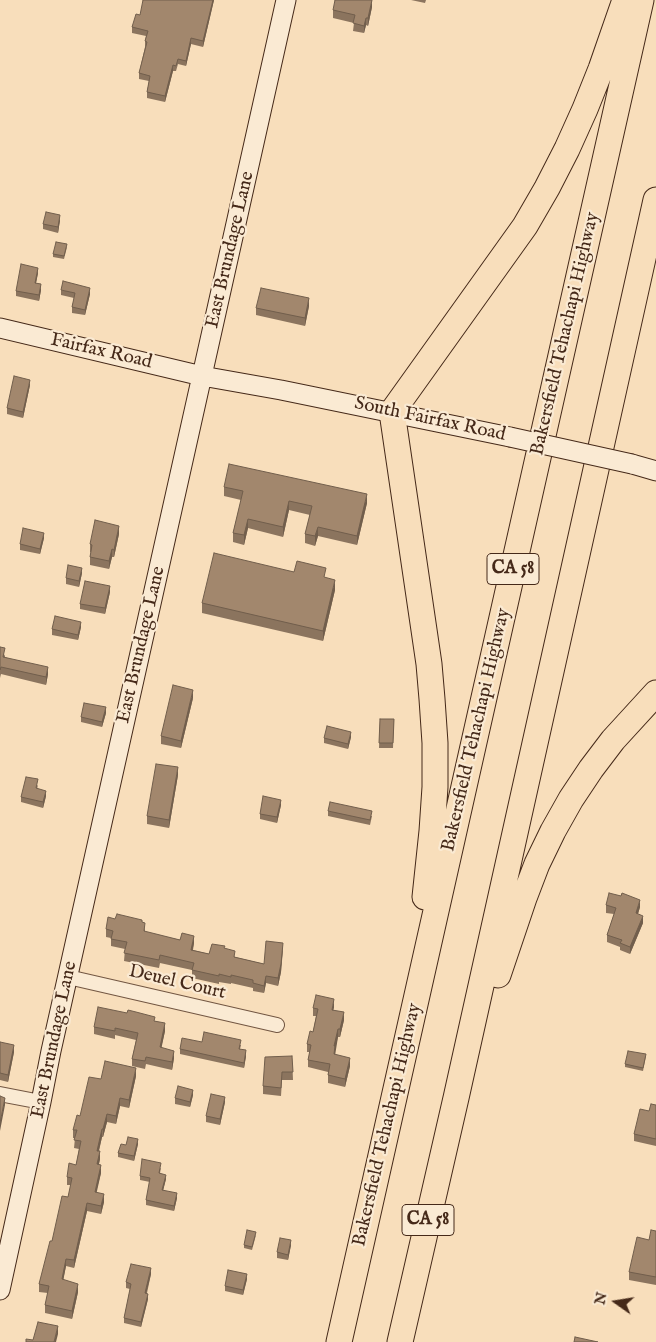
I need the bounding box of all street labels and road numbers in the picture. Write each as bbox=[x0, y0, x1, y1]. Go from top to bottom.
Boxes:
street label: East Brundage Lane bbox=[202, 169, 260, 331]
street label: Bakersfield Tehachapi Highway bbox=[527, 210, 605, 458]
street label: Fairfax Road bbox=[48, 329, 154, 375]
street label: South Fairfax Road bbox=[352, 393, 508, 447]
road number: CA 58 bbox=[487, 554, 539, 584]
street label: East Brundage Lane bbox=[113, 564, 171, 726]
street label: Bakersfield Tehachapi Highway bbox=[438, 606, 516, 854]
street label: East Brundage Lane bbox=[27, 959, 83, 1121]
street label: Deuel Court bbox=[126, 961, 228, 1005]
street label: Bakersfield Tehachapi Highway bbox=[349, 1001, 427, 1249]
road number: CA 58 bbox=[402, 1204, 454, 1236]

